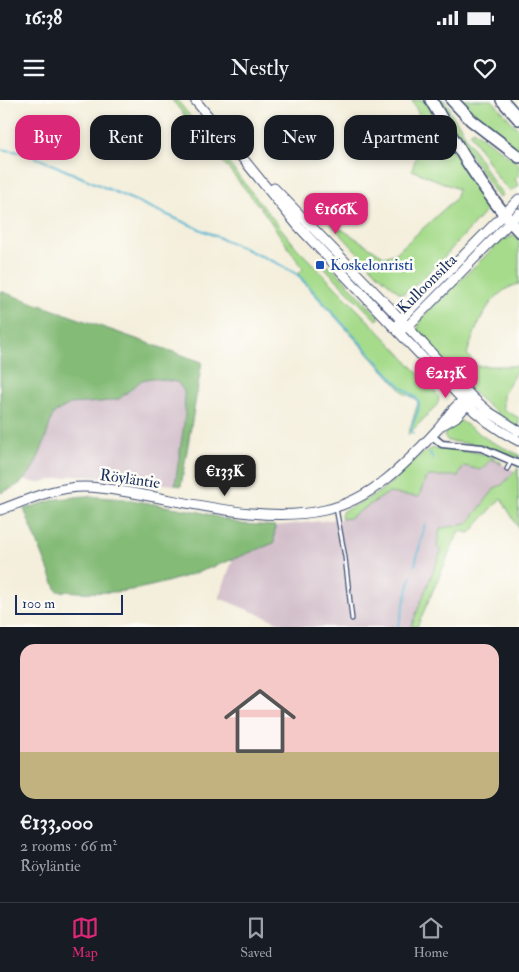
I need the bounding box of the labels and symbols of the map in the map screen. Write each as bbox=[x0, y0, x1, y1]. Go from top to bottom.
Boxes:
pin: €166K bbox=[301, 192, 371, 235]
street label: Kulloonsilta bbox=[393, 250, 461, 318]
place label: Koskelonristi bbox=[330, 255, 413, 275]
marker: Koskelonristi bbox=[314, 259, 326, 271]
pin: €213K bbox=[411, 356, 481, 399]
pin: €133K bbox=[190, 454, 260, 497]
street label: Röyläntie bbox=[99, 465, 162, 493]
scale bar bbox=[15, 592, 122, 615]

